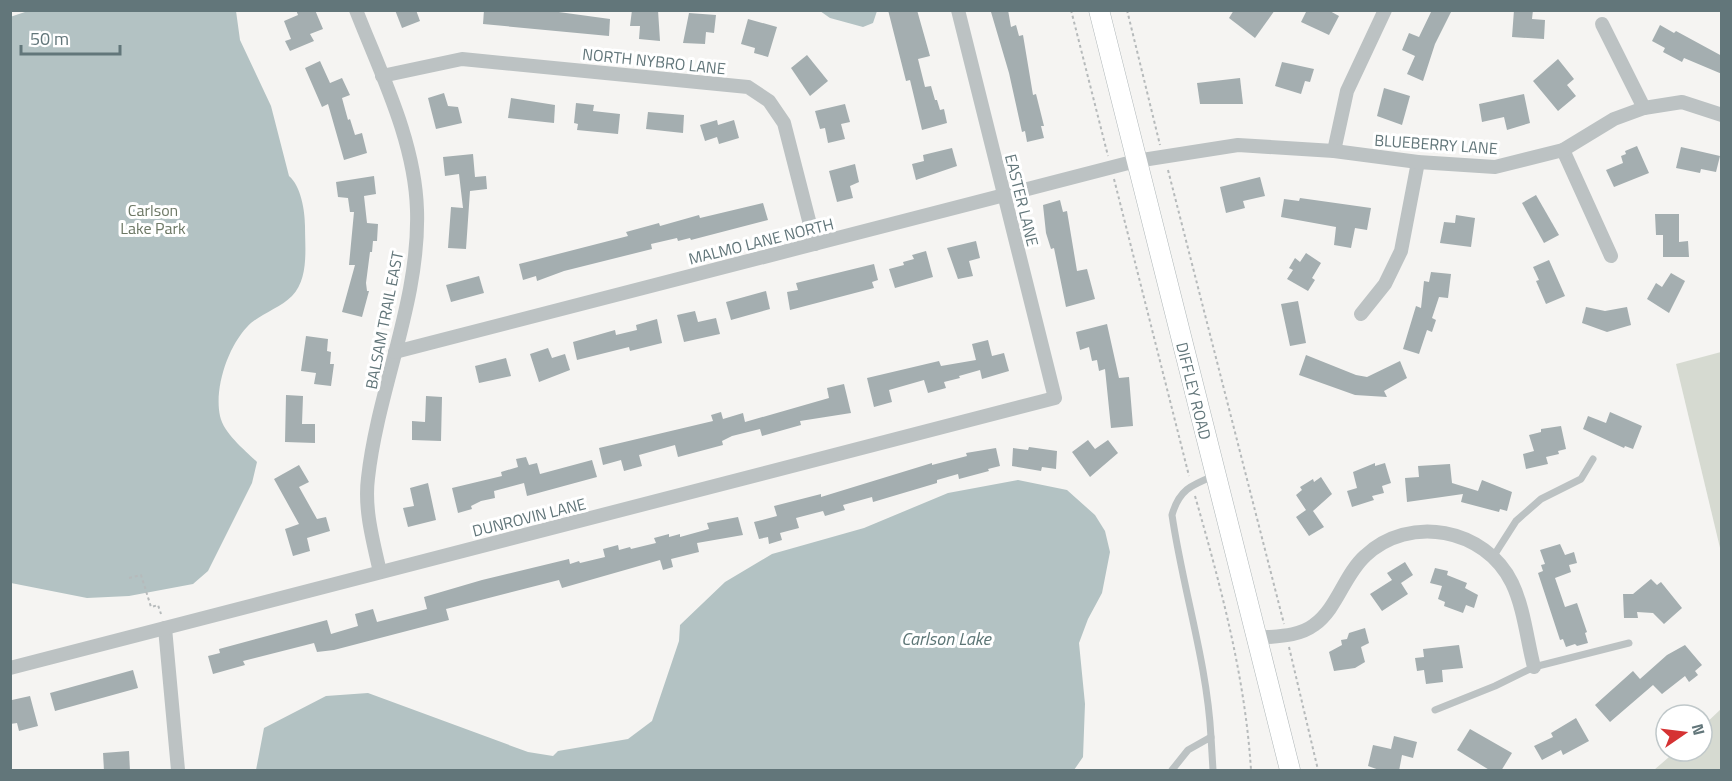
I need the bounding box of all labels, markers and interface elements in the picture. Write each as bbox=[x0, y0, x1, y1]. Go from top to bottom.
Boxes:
scale bar bbox=[21, 18, 120, 56]
text: 50 m bbox=[30, 25, 69, 52]
street label: NORTH NYBRO LANE bbox=[581, 42, 727, 80]
street label: BLUEBERRY LANE bbox=[1374, 128, 1499, 160]
street label: EASTER LANE bbox=[999, 151, 1045, 249]
park label: Carlson Lake Park bbox=[120, 198, 186, 240]
street label: MALMO LANE NORTH bbox=[686, 211, 836, 271]
street label: BALSAM TRAIL EAST bbox=[359, 248, 409, 391]
street label: DIFFLEY ROAD bbox=[1170, 340, 1218, 442]
street label: DUNROVIN LANE bbox=[470, 491, 588, 543]
water label: Carlson Lake bbox=[901, 625, 993, 652]
north arrow bbox=[1654, 703, 1714, 763]
text: N bbox=[1686, 721, 1712, 738]

